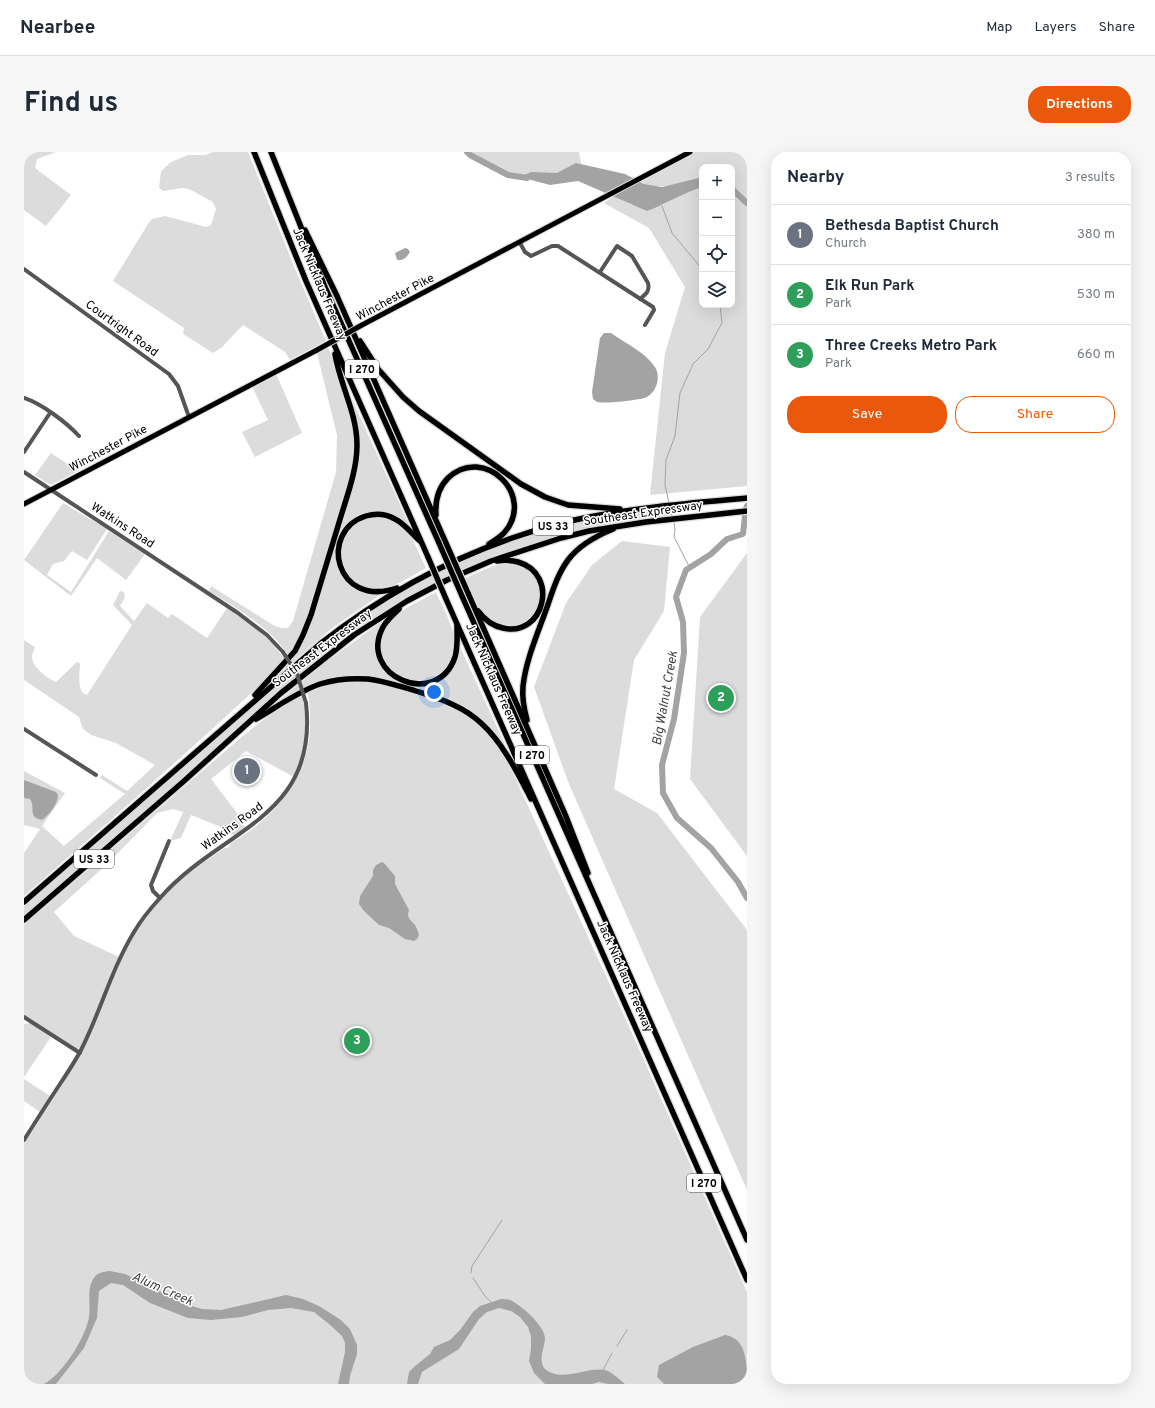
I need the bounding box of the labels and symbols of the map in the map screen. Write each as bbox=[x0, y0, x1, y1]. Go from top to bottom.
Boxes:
street label: Jack Nicklaus Freeway bbox=[288, 226, 350, 343]
street label: Winchester Pike bbox=[354, 271, 437, 325]
street label: Courtright Road bbox=[82, 297, 161, 361]
road number: I 270 bbox=[345, 360, 379, 378]
street label: Winchester Pike bbox=[67, 422, 150, 476]
street label: Southeast Expressway bbox=[582, 498, 704, 530]
street label: Watkins Road bbox=[88, 499, 157, 552]
road number: US 33 bbox=[533, 517, 573, 535]
street label: Southeast Expressway bbox=[270, 606, 375, 691]
street label: Jack Nicklaus Freeway bbox=[461, 621, 525, 738]
water label: Big Walnut Creek bbox=[650, 649, 682, 747]
your location bbox=[424, 682, 444, 702]
pin: 2 bbox=[708, 683, 734, 713]
road number: I 270 bbox=[515, 746, 549, 764]
pin: 1 bbox=[234, 756, 260, 786]
street label: Watkins Road bbox=[199, 799, 267, 855]
road number: US 33 bbox=[74, 850, 114, 868]
street label: Jack Nicklaus Freeway bbox=[592, 918, 656, 1035]
pin: 3 bbox=[344, 1026, 370, 1056]
road number: I 270 bbox=[687, 1174, 721, 1192]
water label: Alum Creek bbox=[129, 1269, 196, 1311]

